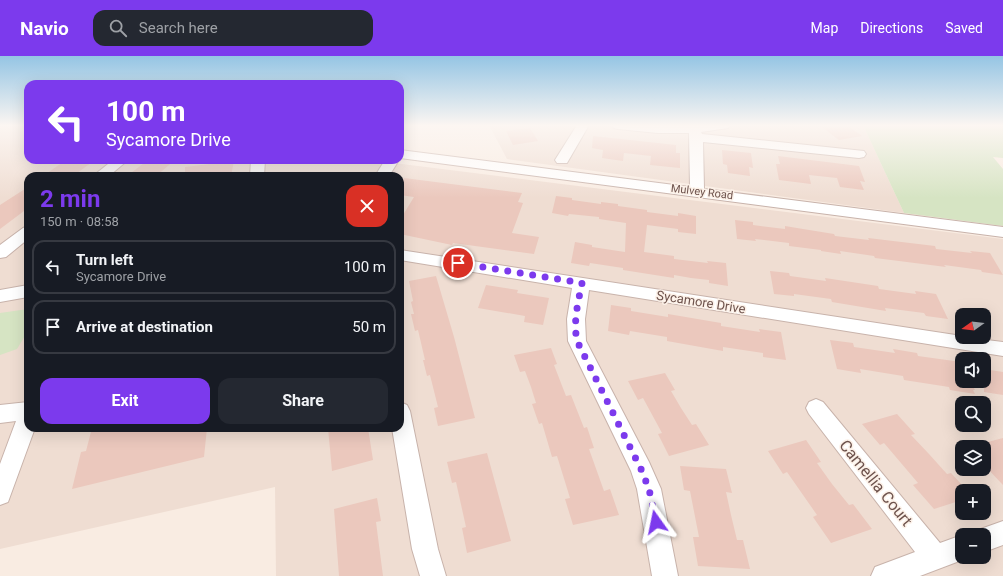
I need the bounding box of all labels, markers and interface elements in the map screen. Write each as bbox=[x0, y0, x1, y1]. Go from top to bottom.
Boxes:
search box bbox=[93, 10, 373, 46]
text: Navio bbox=[20, 17, 69, 40]
icon: search bbox=[107, 17, 129, 39]
text: Search here bbox=[139, 19, 218, 37]
text: Map bbox=[811, 20, 838, 36]
text: Directions bbox=[860, 20, 923, 36]
text: Saved bbox=[945, 20, 983, 36]
text: 100 m bbox=[106, 95, 185, 128]
icon: left bbox=[40, 96, 92, 148]
text: Sycamore Drive bbox=[106, 129, 231, 150]
street label: Mulvey Road bbox=[670, 182, 734, 202]
text: 2 min bbox=[40, 185, 100, 213]
button: close bbox=[346, 185, 388, 227]
text: 150 m · 08:58 bbox=[40, 214, 119, 229]
pin bbox=[441, 246, 475, 280]
text: Turn left bbox=[76, 251, 133, 269]
icon: arrive bbox=[447, 252, 469, 274]
icon: left bbox=[42, 256, 64, 278]
text: 100 m bbox=[344, 258, 386, 276]
text: Sycamore Drive bbox=[76, 269, 166, 284]
street label: Sycamore Drive bbox=[655, 288, 747, 316]
north arrow bbox=[955, 308, 991, 344]
map controls bbox=[955, 308, 991, 564]
icon: arrive bbox=[42, 316, 64, 338]
text: Arrive at destination bbox=[76, 318, 213, 336]
text: 50 m bbox=[352, 318, 386, 336]
button: sound bbox=[955, 352, 991, 388]
button: Exit bbox=[40, 378, 210, 424]
button: Share bbox=[218, 378, 388, 424]
button: search bbox=[955, 396, 991, 432]
street label: Camellia Court bbox=[835, 436, 917, 530]
button: layers bbox=[955, 440, 991, 476]
button: + bbox=[955, 484, 991, 520]
position arrow bbox=[635, 501, 677, 543]
button: − bbox=[955, 528, 991, 564]

